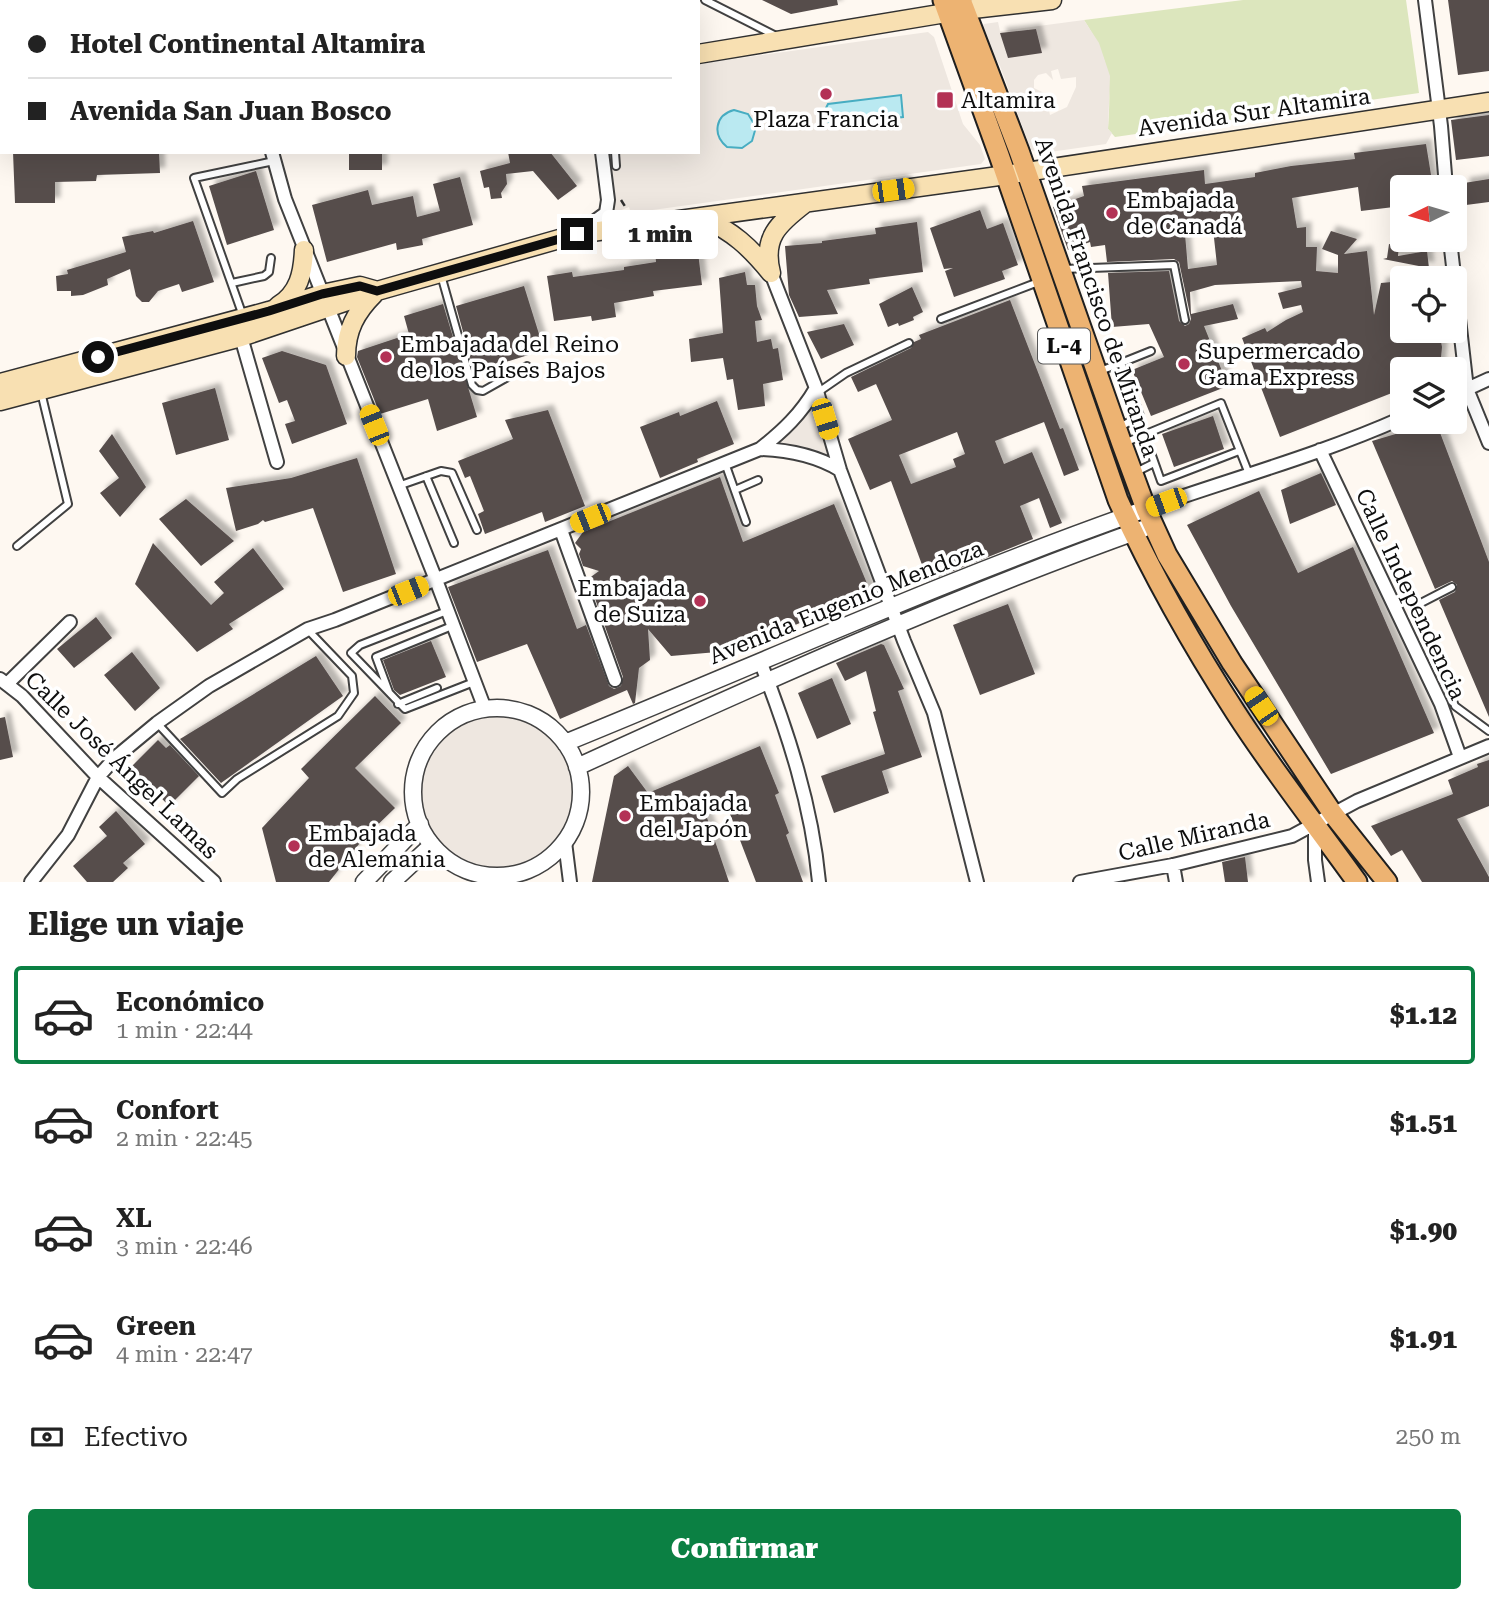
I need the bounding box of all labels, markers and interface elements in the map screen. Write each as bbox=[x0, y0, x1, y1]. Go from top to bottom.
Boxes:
text: Hotel Continental Altamira bbox=[70, 29, 425, 59]
street label: Avenida Sur Altamira bbox=[1136, 83, 1373, 142]
marker: Plaza Francia bbox=[818, 86, 834, 102]
place label: Altamira bbox=[961, 87, 1056, 114]
marker: Altamira bbox=[935, 90, 955, 110]
text: Avenida San Juan Bosco bbox=[70, 96, 392, 126]
place label: Plaza Francia bbox=[753, 106, 900, 133]
street label: Avenida Francisco de Miranda bbox=[1029, 134, 1164, 461]
north arrow bbox=[1390, 175, 1466, 252]
map controls bbox=[1390, 175, 1467, 434]
car bbox=[871, 177, 916, 203]
place label: Embajada de Canadá bbox=[1126, 187, 1243, 240]
marker: Embajada de Canadá bbox=[1104, 205, 1120, 221]
callout: 1 min bbox=[602, 210, 717, 258]
route end bbox=[561, 218, 593, 250]
text: 1 min bbox=[628, 221, 692, 248]
button: locate bbox=[1390, 266, 1467, 343]
road number: L-4 bbox=[1038, 328, 1090, 364]
place label: Embajada del Reino de los Países Bajos bbox=[400, 331, 619, 384]
place label: Supermercado Gama Express bbox=[1198, 338, 1361, 391]
route start bbox=[82, 341, 114, 373]
marker: Embajada del Reino de los Países Bajos bbox=[378, 349, 394, 365]
marker: Supermercado Gama Express bbox=[1176, 356, 1192, 372]
button: layers bbox=[1390, 357, 1467, 434]
car bbox=[809, 396, 842, 442]
car bbox=[357, 402, 392, 448]
street label: Calle Independencia bbox=[1350, 484, 1472, 705]
car bbox=[1143, 485, 1190, 519]
car bbox=[567, 500, 614, 536]
street label: Avenida Eugenio Mendoza bbox=[705, 535, 988, 670]
car bbox=[385, 573, 432, 609]
place label: Embajada de Suiza bbox=[577, 575, 687, 628]
marker: Embajada de Suiza bbox=[692, 593, 708, 609]
street label: Calle José Ángel Lamas bbox=[20, 666, 224, 865]
car bbox=[1241, 683, 1282, 729]
place label: Embajada del Japón bbox=[639, 790, 748, 843]
street label: Calle Miranda bbox=[1116, 806, 1273, 867]
marker: Embajada del Japón bbox=[617, 808, 633, 824]
place label: Embajada de Alemania bbox=[308, 820, 446, 873]
marker: Embajada de Alemania bbox=[286, 838, 302, 854]
text: Elige un viaje bbox=[28, 905, 244, 943]
icon: car bbox=[32, 984, 95, 1047]
text: Económico bbox=[116, 987, 264, 1017]
text: $1.12 bbox=[1390, 1000, 1457, 1030]
text: 1 min · 22:44 bbox=[116, 1017, 253, 1044]
icon: car bbox=[32, 1092, 95, 1155]
text: Confort bbox=[116, 1095, 219, 1125]
text: $1.51 bbox=[1390, 1108, 1457, 1138]
text: 2 min · 22:45 bbox=[116, 1125, 253, 1152]
icon: car bbox=[32, 1200, 95, 1263]
text: XL bbox=[116, 1203, 152, 1233]
text: $1.90 bbox=[1390, 1216, 1457, 1246]
text: 3 min · 22:46 bbox=[116, 1233, 253, 1260]
icon: car bbox=[32, 1308, 95, 1371]
text: Green bbox=[116, 1311, 196, 1341]
text: $1.91 bbox=[1390, 1324, 1457, 1354]
text: 4 min · 22:47 bbox=[116, 1341, 253, 1368]
icon: cash bbox=[28, 1418, 66, 1456]
text: Efectivo bbox=[84, 1422, 188, 1452]
text: 250 m bbox=[1396, 1423, 1461, 1450]
button: Confirmar bbox=[28, 1509, 1461, 1589]

